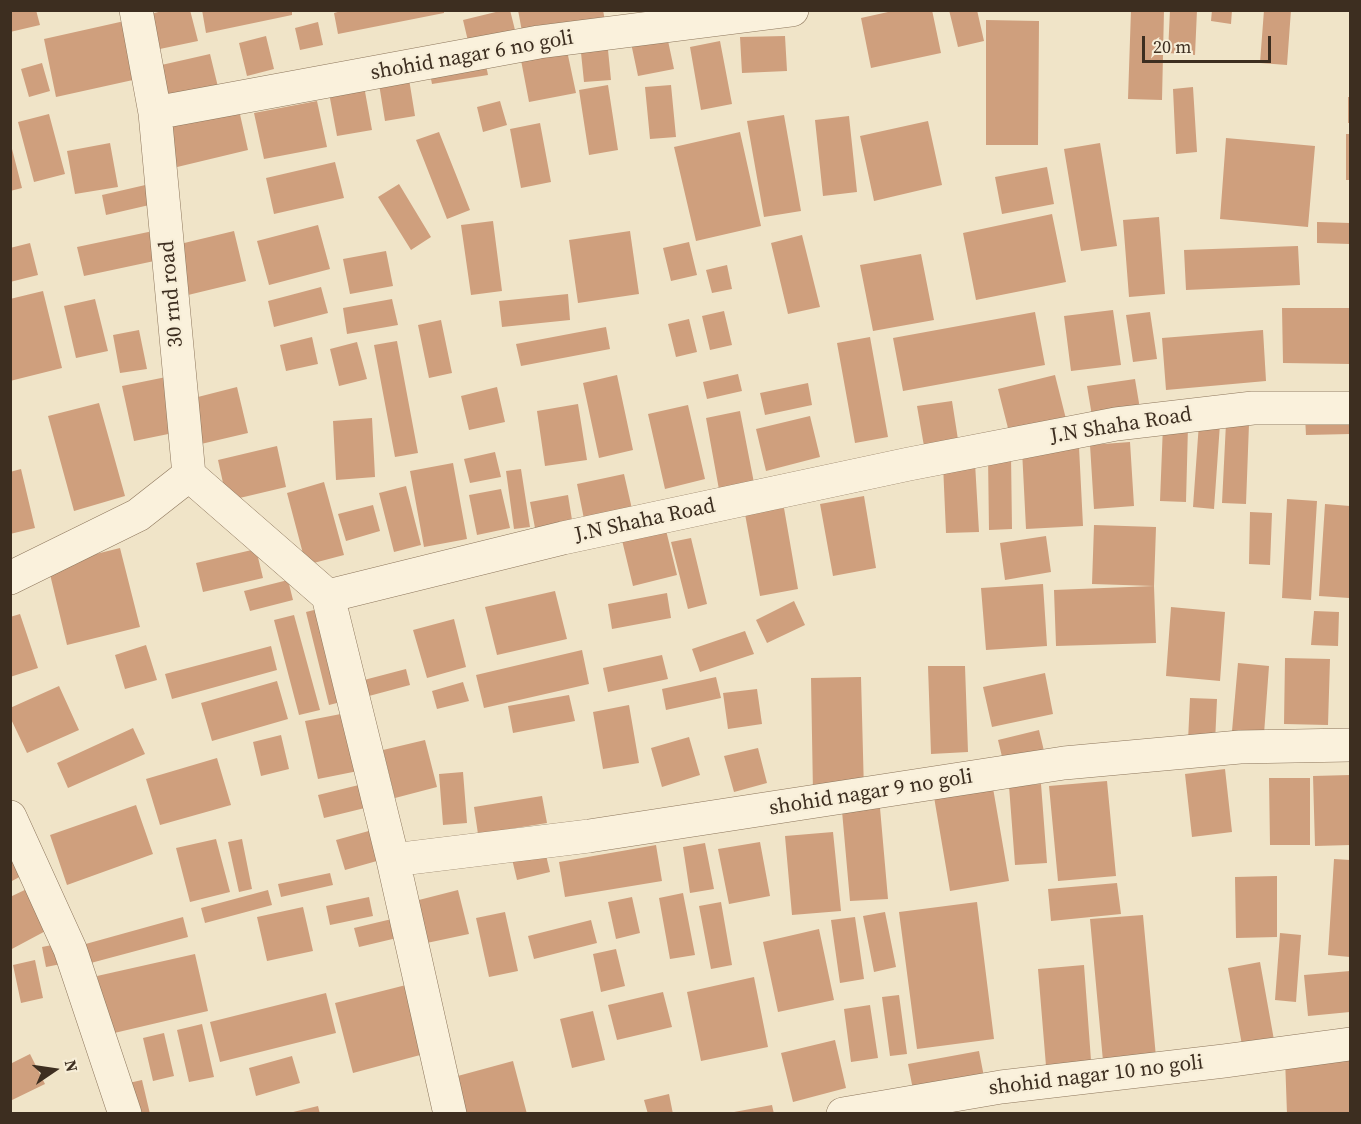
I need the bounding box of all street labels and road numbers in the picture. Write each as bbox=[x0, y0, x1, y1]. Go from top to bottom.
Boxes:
street label: shohid nagar 6 no goli bbox=[369, 26, 575, 86]
street label: 30 rnd road bbox=[155, 240, 189, 348]
street label: J.N Shaha Road bbox=[1048, 402, 1194, 450]
street label: J.N Shaha Road bbox=[572, 494, 718, 548]
street label: shohid nagar 9 no goli bbox=[767, 764, 975, 822]
street label: shohid nagar 10 no goli bbox=[987, 1050, 1205, 1102]

